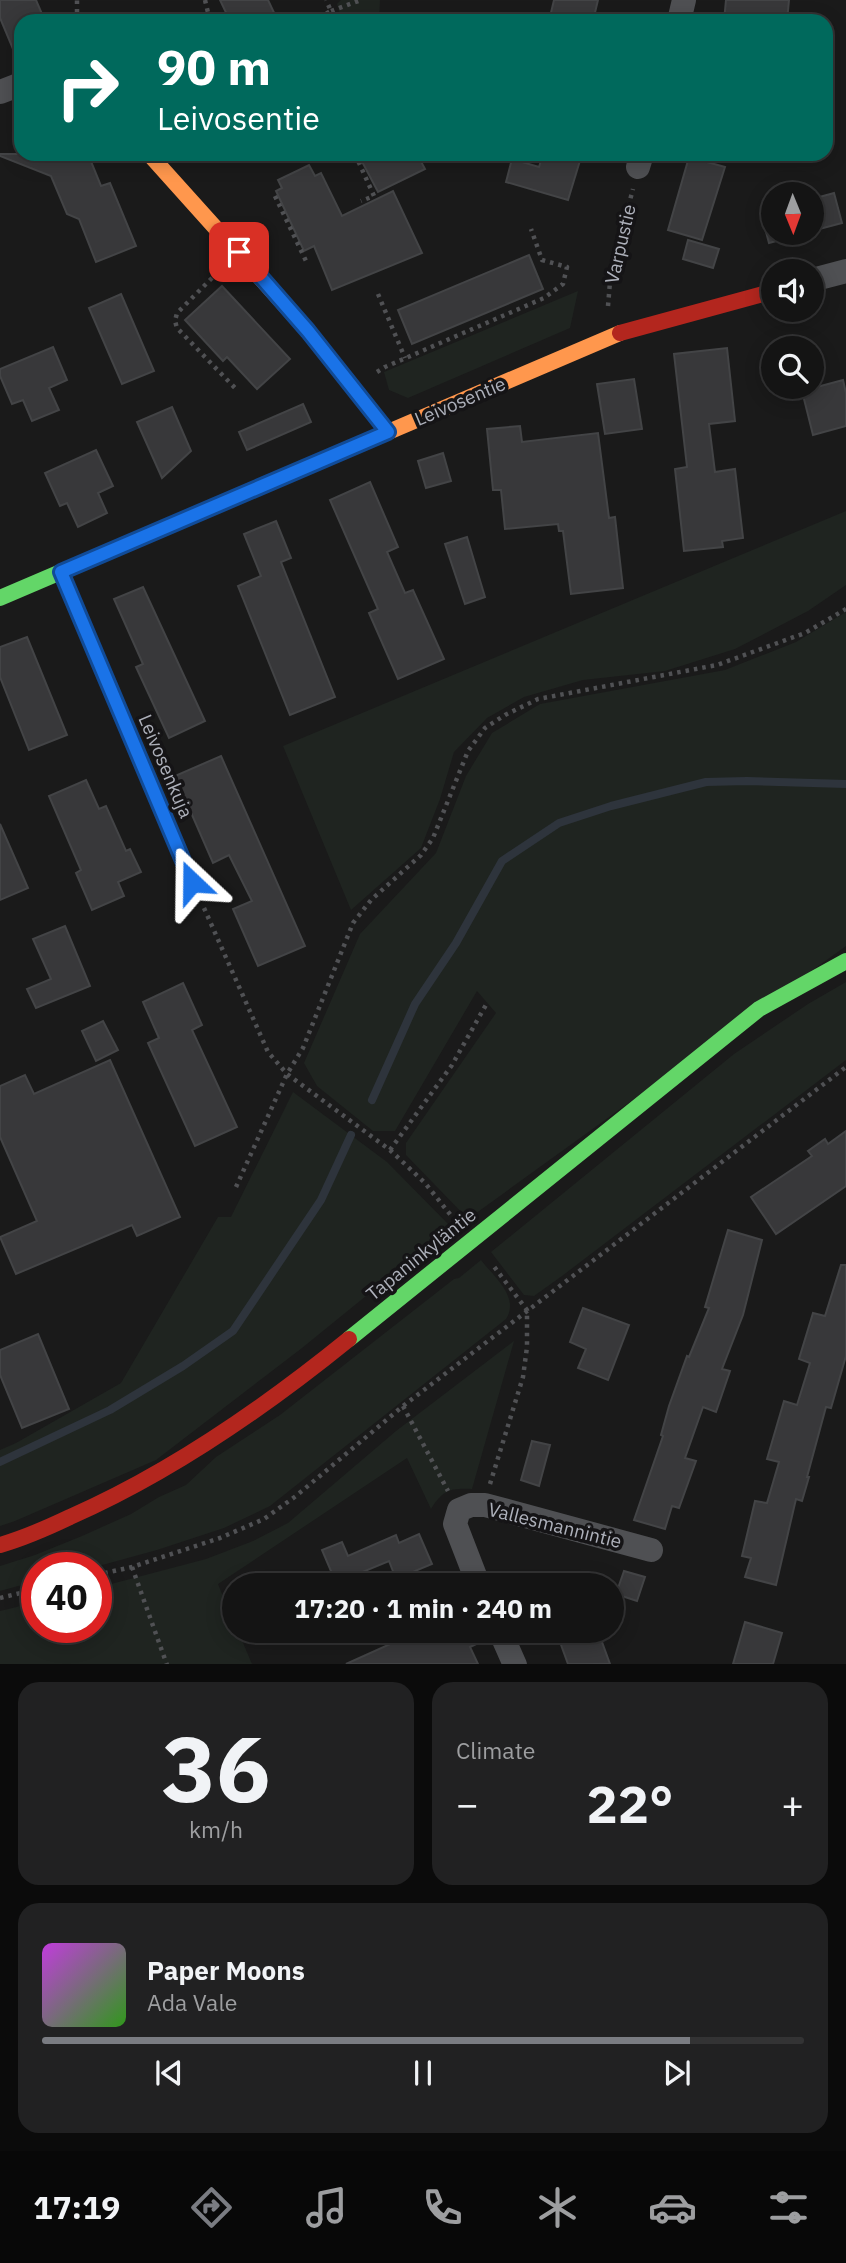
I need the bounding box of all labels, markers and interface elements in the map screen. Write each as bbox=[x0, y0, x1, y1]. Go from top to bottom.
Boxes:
text: 90 m bbox=[157, 35, 271, 98]
icon: right bbox=[42, 42, 133, 133]
text: Leivosentie bbox=[157, 97, 320, 139]
north arrow bbox=[761, 182, 824, 245]
map controls bbox=[761, 182, 824, 399]
street label: Varpustie bbox=[599, 202, 641, 286]
pin bbox=[209, 222, 269, 282]
icon: arrive bbox=[220, 233, 258, 271]
button: sound bbox=[761, 259, 824, 322]
button: search bbox=[761, 336, 824, 399]
street label: Leivosentie bbox=[411, 371, 509, 431]
street label: Leivosenkuja bbox=[133, 711, 199, 821]
position arrow bbox=[155, 845, 229, 919]
street label: Tapaninkyläntie bbox=[361, 1202, 481, 1306]
street label: Vallesmannintie bbox=[486, 1497, 624, 1553]
speed limit sign: 40 bbox=[21, 1552, 112, 1643]
text: 17:20 · 1 min · 240 m bbox=[294, 1591, 552, 1625]
text: 36 bbox=[161, 1709, 271, 1827]
text: Climate bbox=[456, 1735, 535, 1765]
text: 22° bbox=[587, 1770, 673, 1837]
text: − bbox=[456, 1779, 479, 1828]
text: + bbox=[781, 1779, 804, 1828]
text: km/h bbox=[189, 1814, 243, 1844]
text: Paper Moons bbox=[147, 1953, 305, 1987]
text: Ada Vale bbox=[147, 1987, 237, 2017]
icon: previous bbox=[150, 2054, 188, 2092]
icon: pause bbox=[404, 2054, 442, 2092]
icon: next bbox=[658, 2054, 696, 2092]
icon: directions bbox=[187, 2183, 236, 2232]
icon: music bbox=[302, 2183, 351, 2232]
icon: phone bbox=[418, 2183, 467, 2232]
icon: climate bbox=[533, 2183, 582, 2232]
icon: car bbox=[648, 2183, 697, 2232]
icon: filters bbox=[764, 2183, 813, 2232]
text: 17:19 bbox=[33, 2186, 121, 2228]

